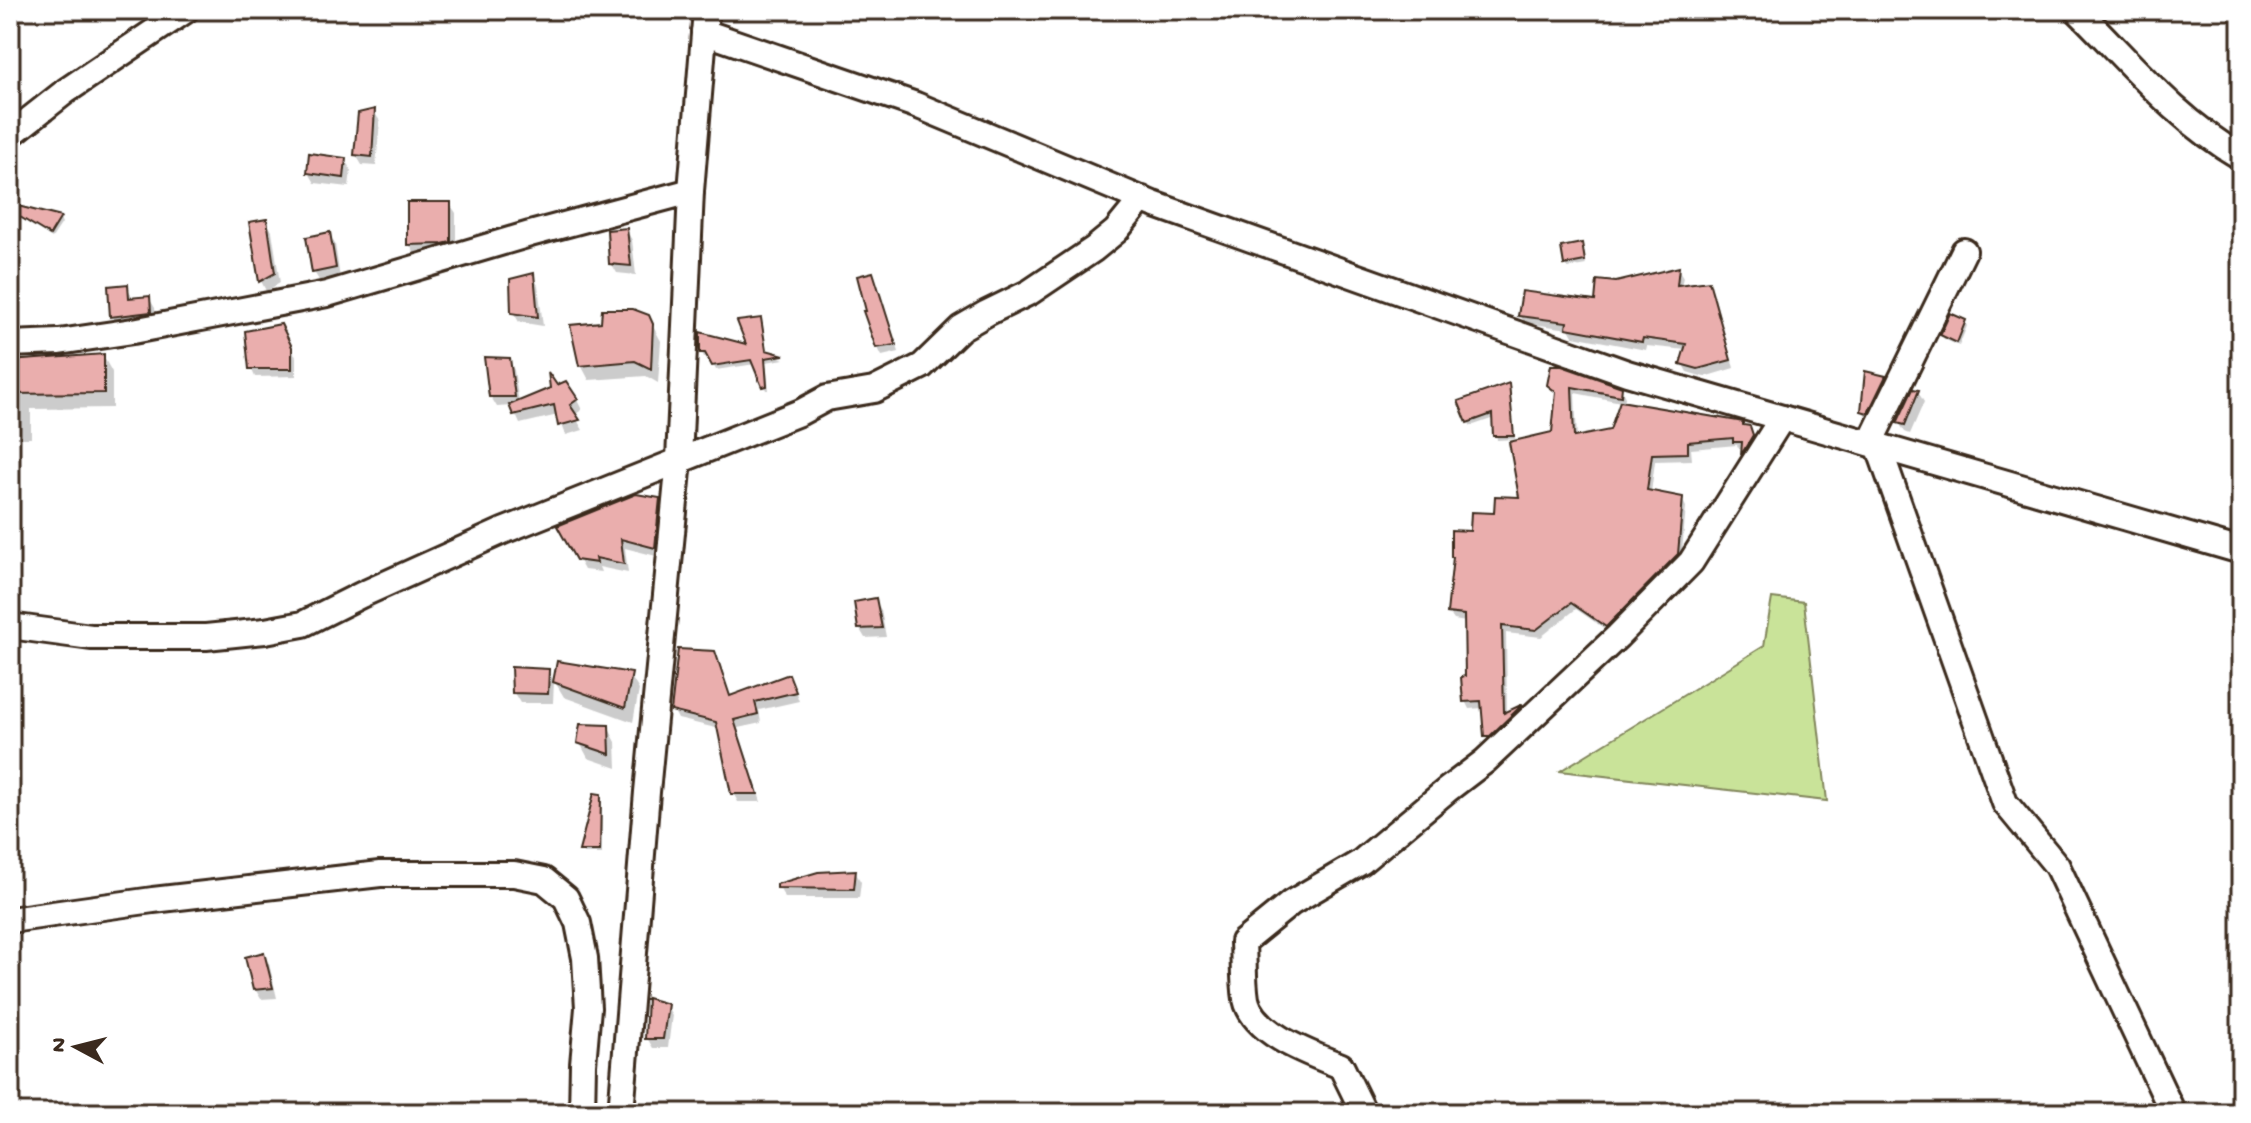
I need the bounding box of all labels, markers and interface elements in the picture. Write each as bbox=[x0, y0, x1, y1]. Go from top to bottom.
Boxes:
north arrow bbox=[36, 1007, 116, 1087]
text: N bbox=[46, 1036, 74, 1054]

